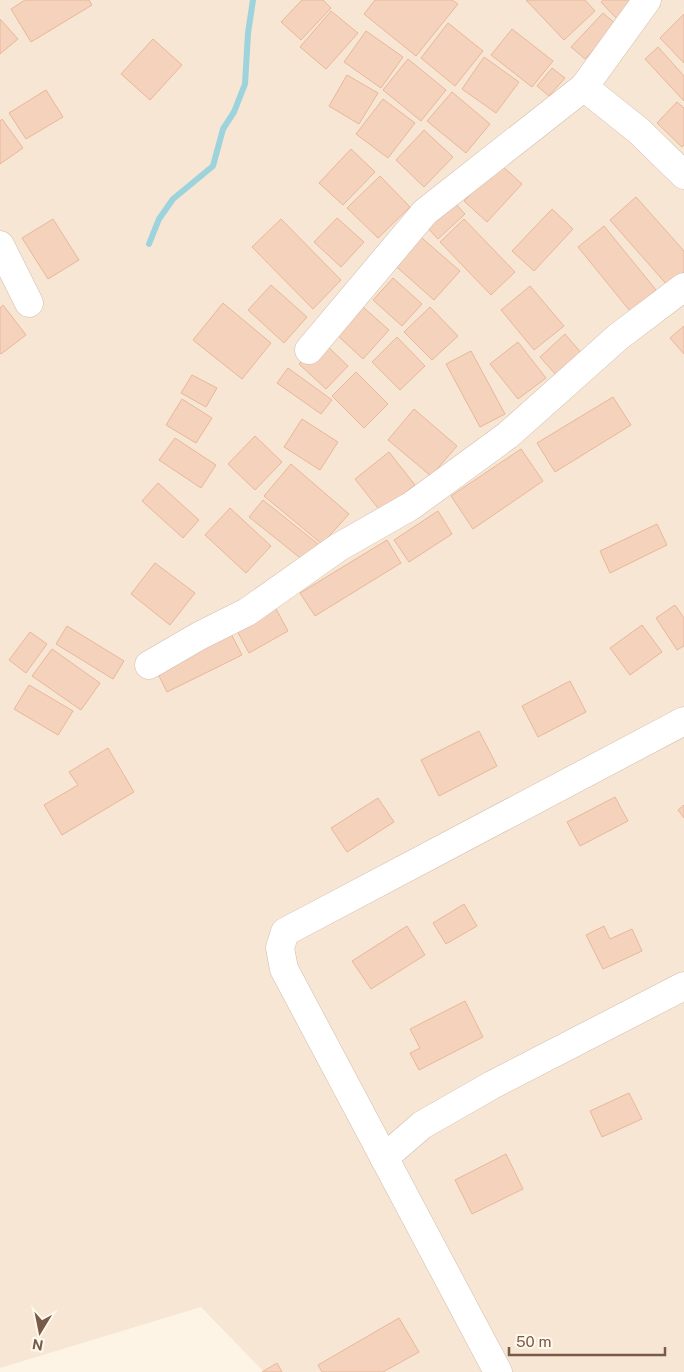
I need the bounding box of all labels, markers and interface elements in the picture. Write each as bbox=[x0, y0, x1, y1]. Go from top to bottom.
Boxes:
north arrow bbox=[15, 1307, 65, 1357]
scale bar bbox=[509, 1324, 665, 1356]
text: 50 m bbox=[516, 1333, 551, 1350]
text: N bbox=[31, 1336, 45, 1354]

